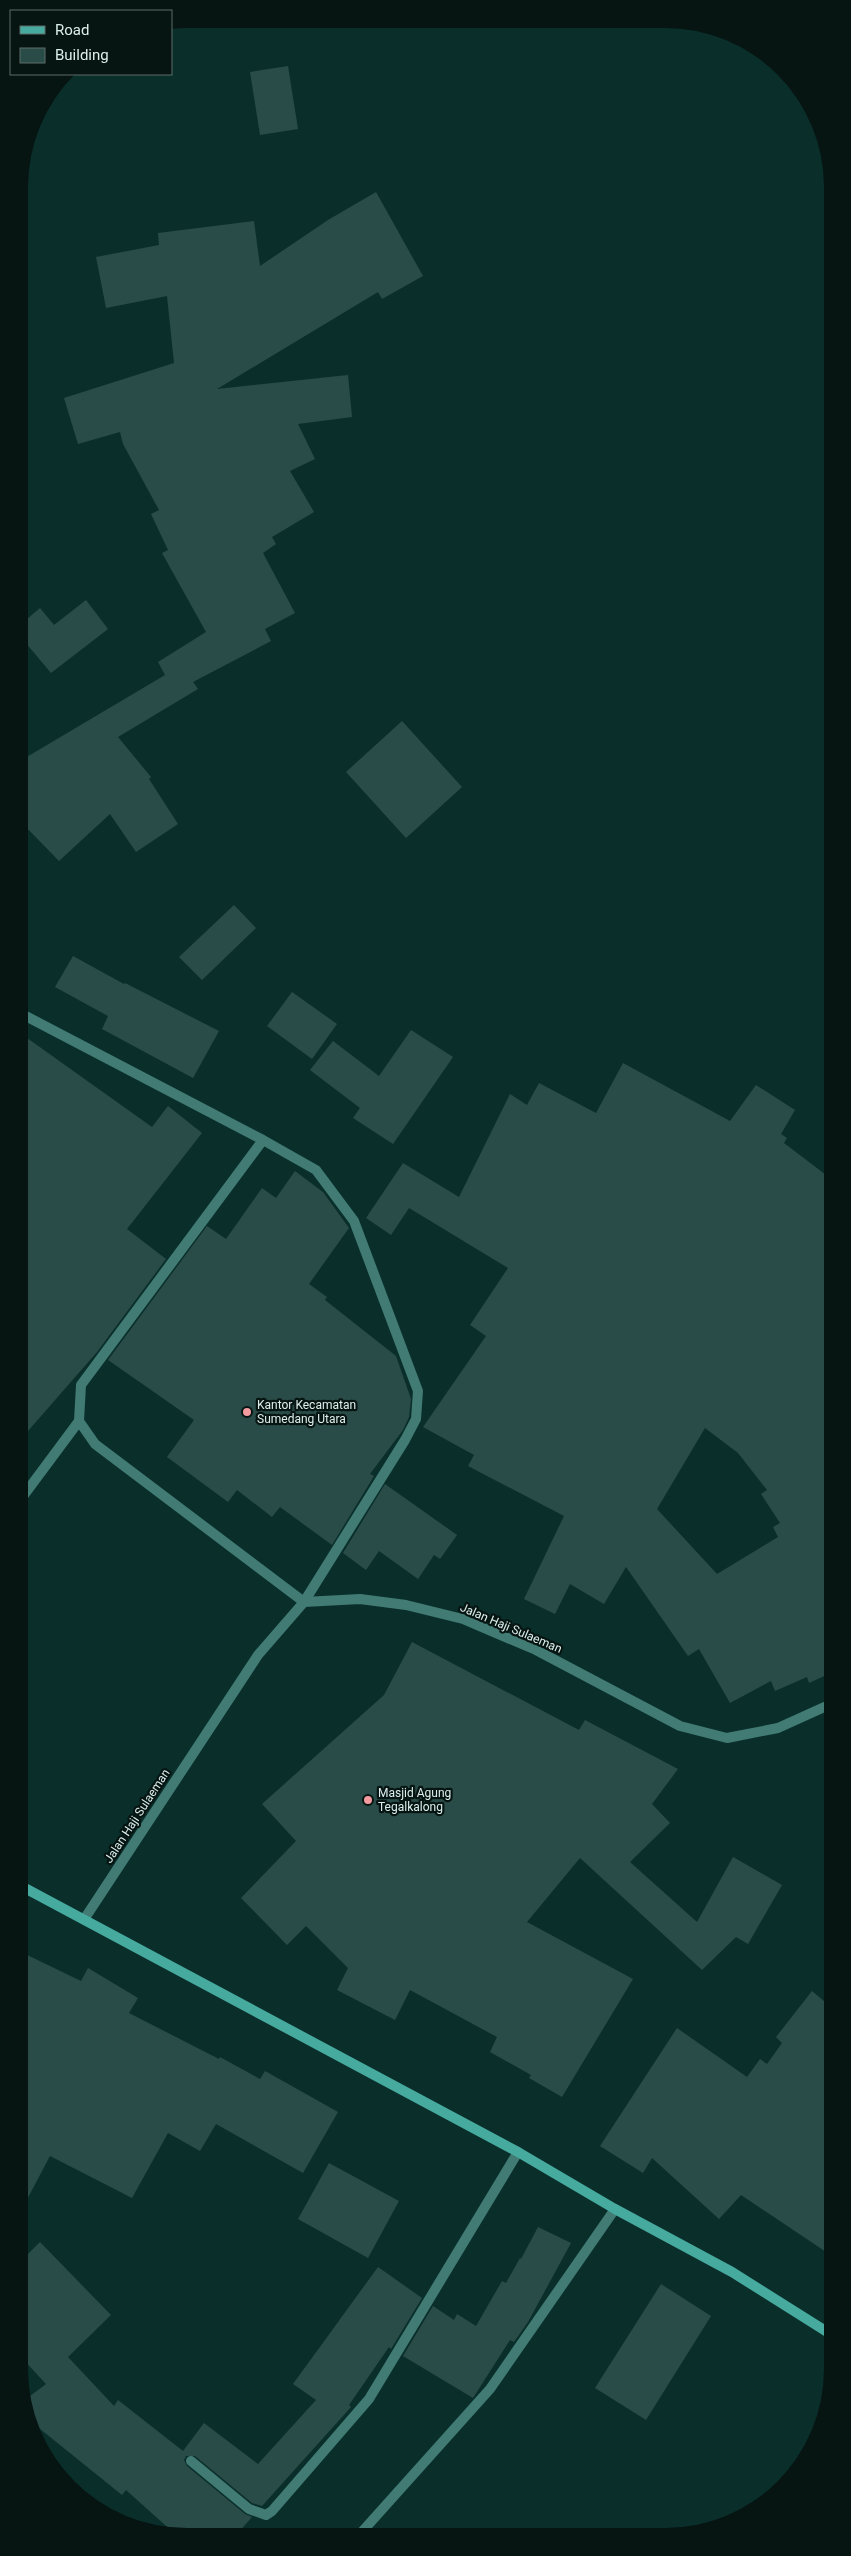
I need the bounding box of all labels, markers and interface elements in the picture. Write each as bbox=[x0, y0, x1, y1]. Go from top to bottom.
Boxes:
legend bbox=[10, 10, 172, 75]
text: Road bbox=[55, 21, 89, 39]
text: Building bbox=[55, 46, 109, 64]
place label: Kantor Kecamatan Sumedang Utara bbox=[257, 1398, 356, 1426]
marker: Kantor Kecamatan Sumedang Utara bbox=[241, 1406, 253, 1418]
street label: Jalan Haji Sulaeman bbox=[458, 1600, 564, 1656]
street label: Jalan Haji Sulaeman bbox=[101, 1766, 173, 1866]
place label: Masjid Agung Tegalkalong bbox=[378, 1786, 451, 1814]
marker: Masjid Agung Tegalkalong bbox=[362, 1794, 374, 1806]

